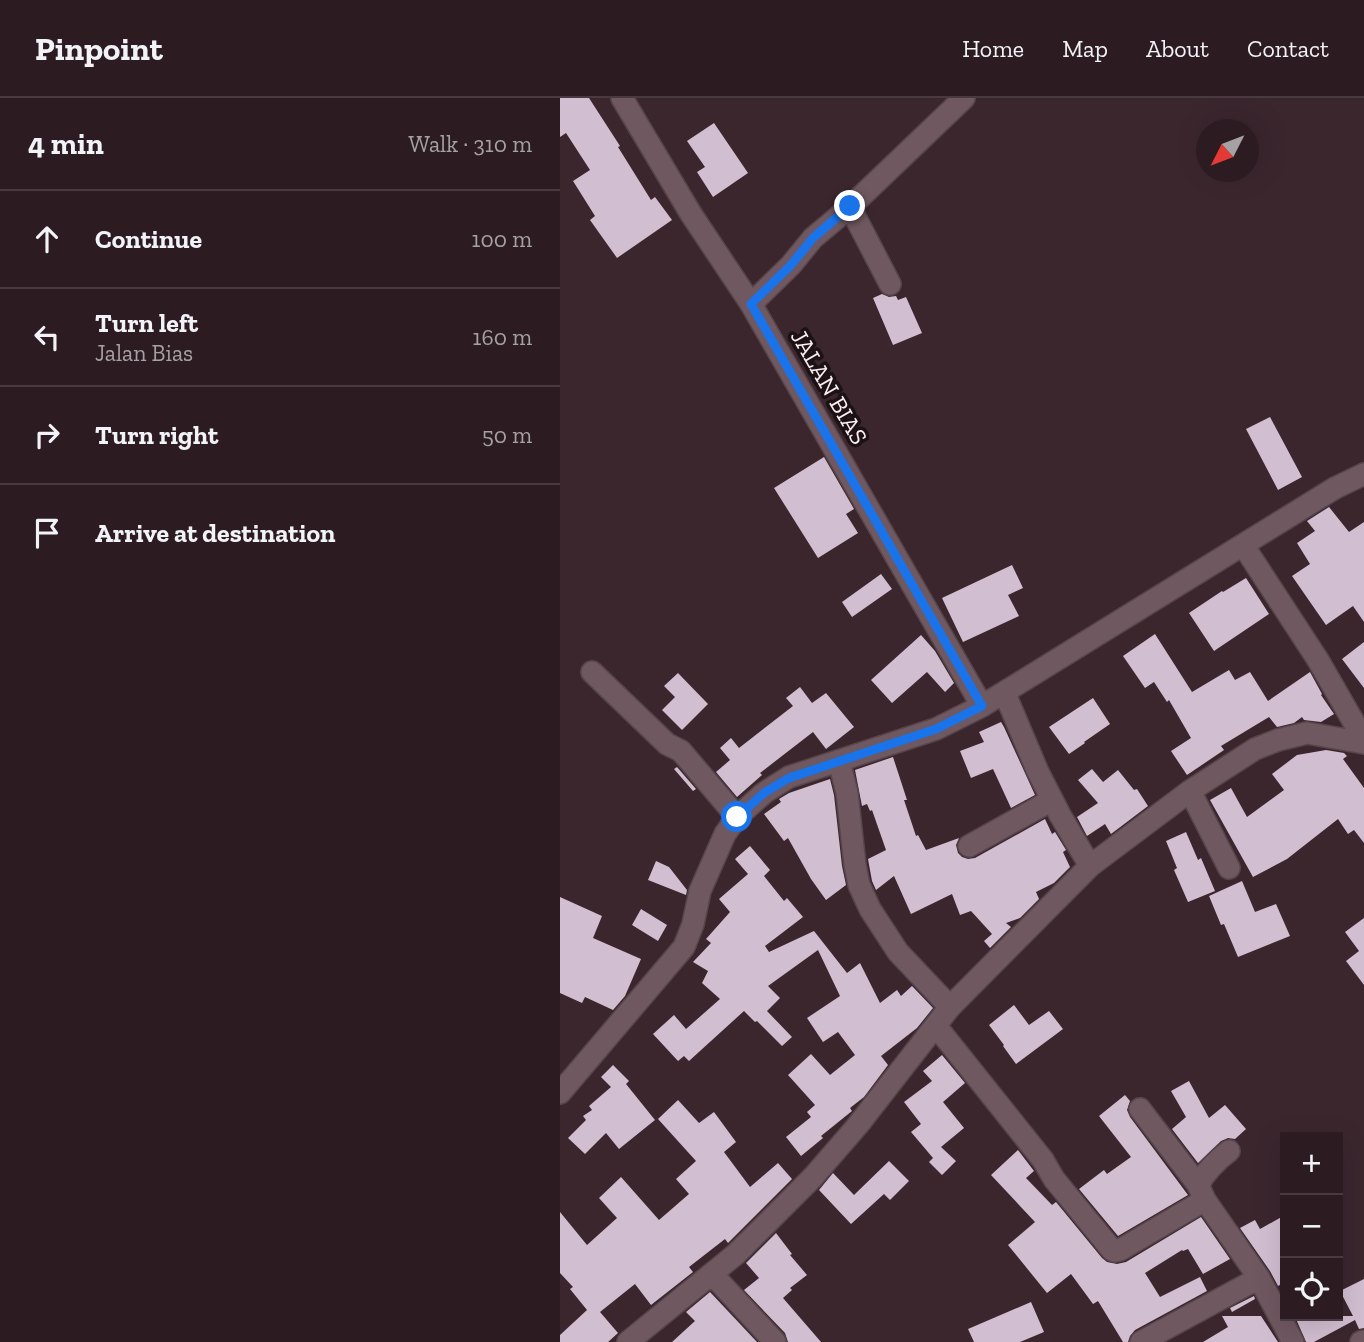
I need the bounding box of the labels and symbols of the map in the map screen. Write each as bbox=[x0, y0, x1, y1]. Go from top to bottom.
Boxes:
north arrow bbox=[1196, 119, 1259, 182]
route end bbox=[834, 190, 865, 221]
street label: JALAN BIAS bbox=[785, 324, 874, 449]
route start bbox=[721, 801, 752, 832]

